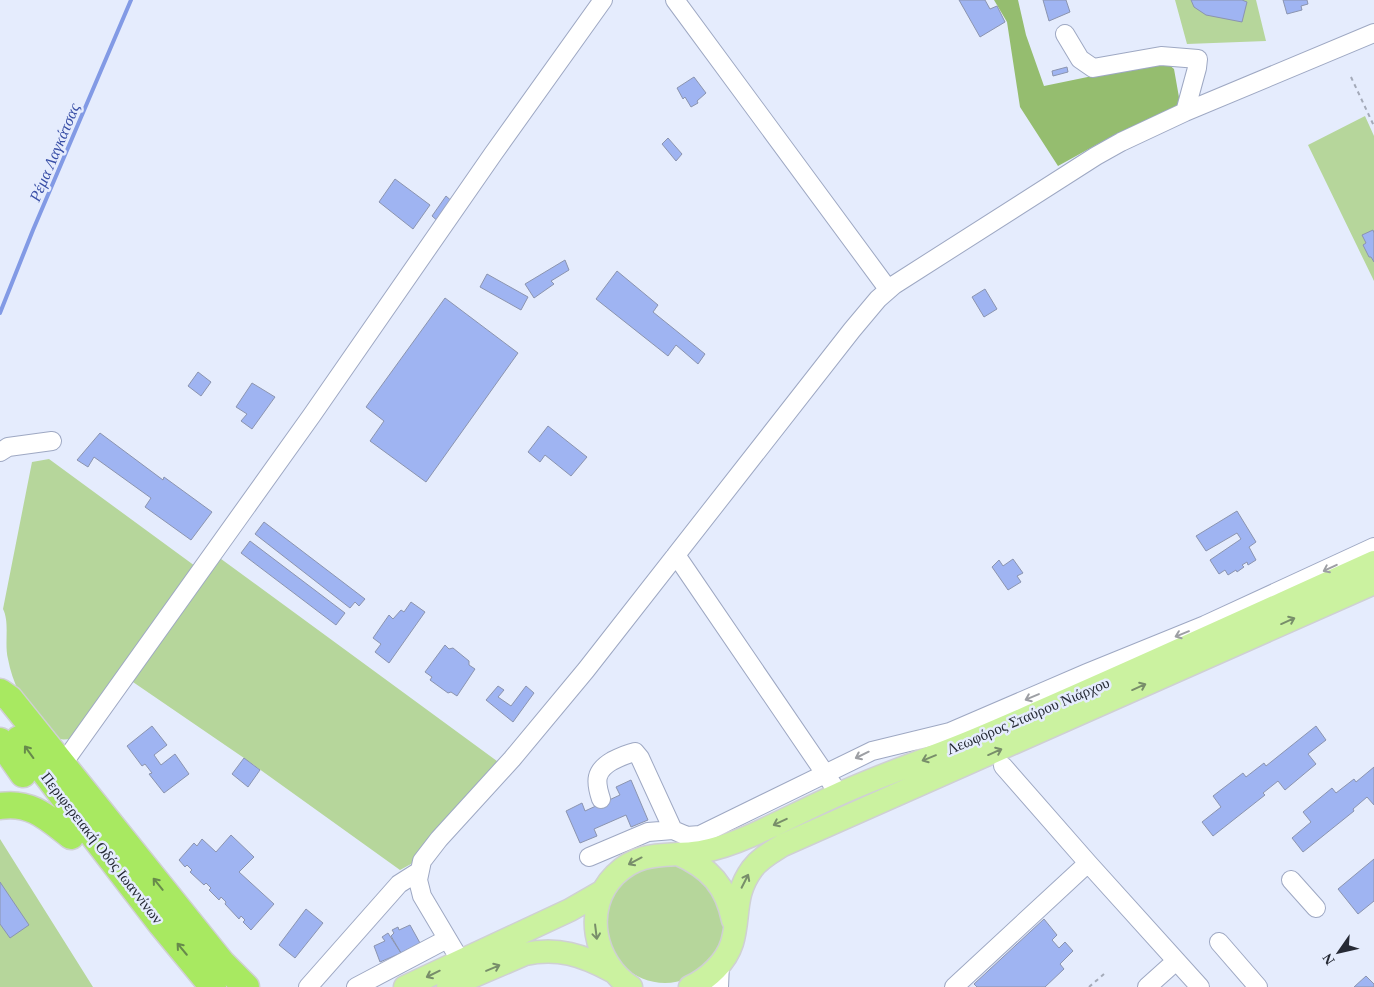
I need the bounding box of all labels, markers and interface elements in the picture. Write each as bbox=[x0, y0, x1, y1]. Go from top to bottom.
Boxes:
water label: Ρέμα Λαγκάτσας bbox=[26, 100, 84, 205]
one-way arrow bbox=[1323, 564, 1338, 573]
one-way arrow bbox=[1280, 615, 1295, 625]
one-way arrow bbox=[1174, 631, 1189, 640]
street label: Λεωφόρος Σταύρου Νιάρχου bbox=[944, 674, 1112, 758]
one-way arrow bbox=[1131, 682, 1146, 691]
one-way arrow bbox=[1025, 693, 1040, 702]
one-way arrow bbox=[23, 746, 34, 759]
one-way arrow bbox=[987, 746, 1002, 756]
one-way arrow bbox=[855, 751, 870, 761]
one-way arrow bbox=[922, 754, 937, 763]
street label: Περιφερειακή Οδός Ιωαννίνων bbox=[38, 769, 166, 927]
one-way arrow bbox=[773, 818, 788, 827]
one-way arrow bbox=[628, 857, 643, 866]
one-way arrow bbox=[741, 874, 751, 889]
one-way arrow bbox=[152, 878, 163, 891]
one-way arrow bbox=[591, 924, 601, 940]
north arrow bbox=[1314, 927, 1364, 977]
one-way arrow bbox=[176, 943, 187, 956]
text: N bbox=[1320, 951, 1338, 967]
one-way arrow bbox=[485, 962, 500, 972]
one-way arrow bbox=[426, 970, 441, 979]

